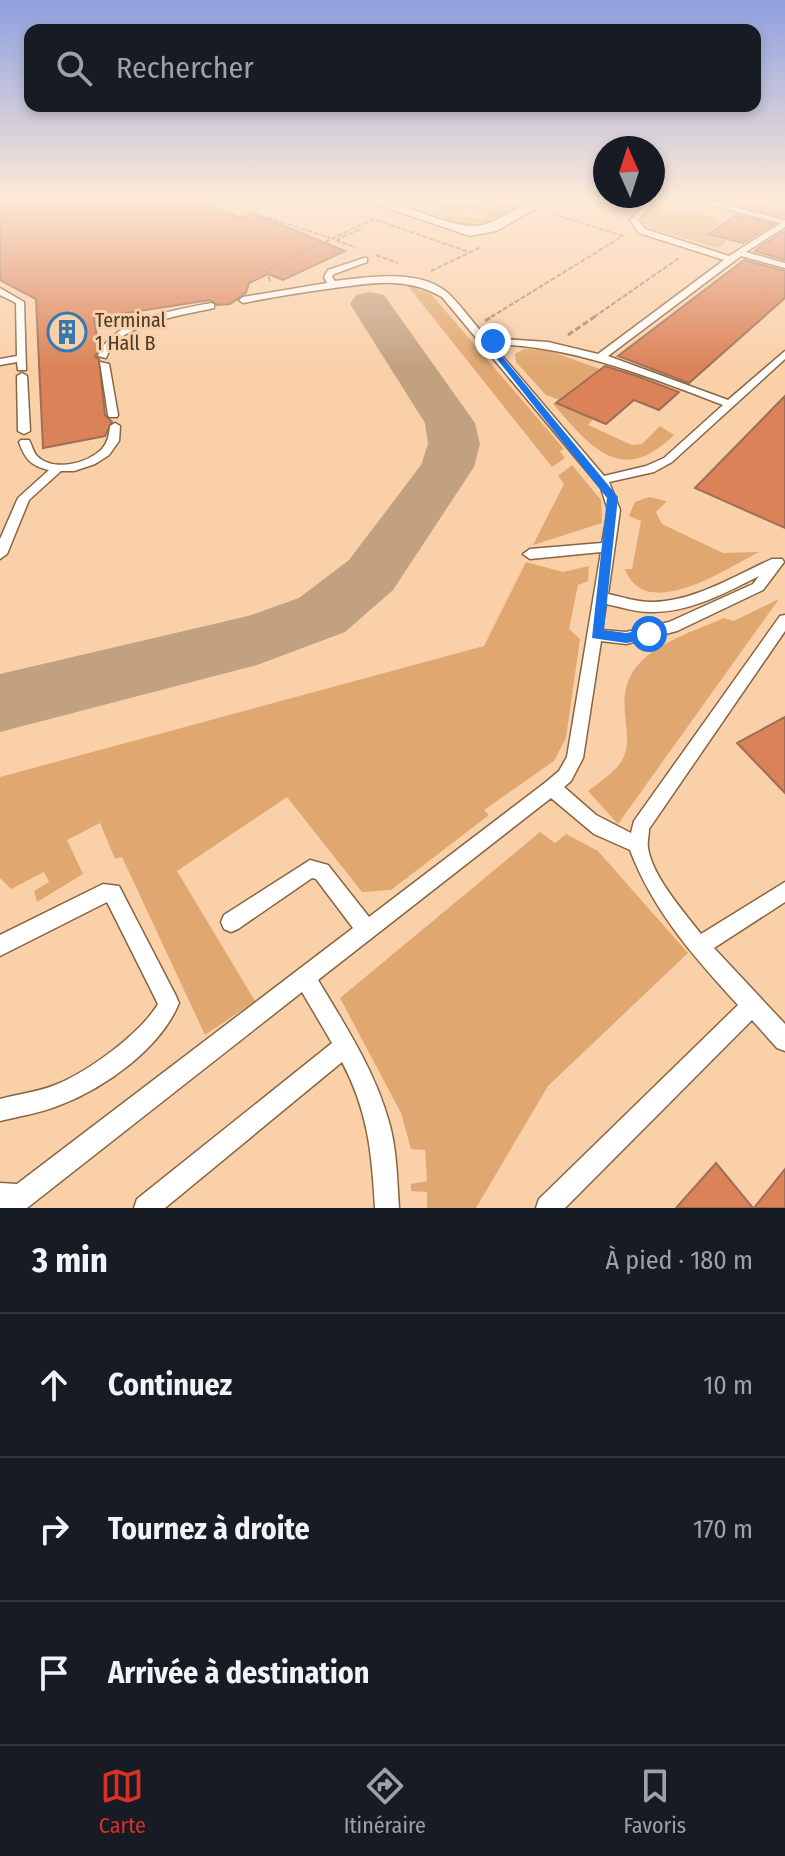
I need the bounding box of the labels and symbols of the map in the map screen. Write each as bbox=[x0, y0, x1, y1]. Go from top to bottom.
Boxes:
north arrow bbox=[593, 136, 665, 208]
place label: Terminal 1 Hall B bbox=[95, 308, 166, 355]
building icon: Terminal 1 Hall B bbox=[46, 311, 88, 353]
route end bbox=[475, 323, 511, 359]
route start bbox=[631, 616, 667, 652]

